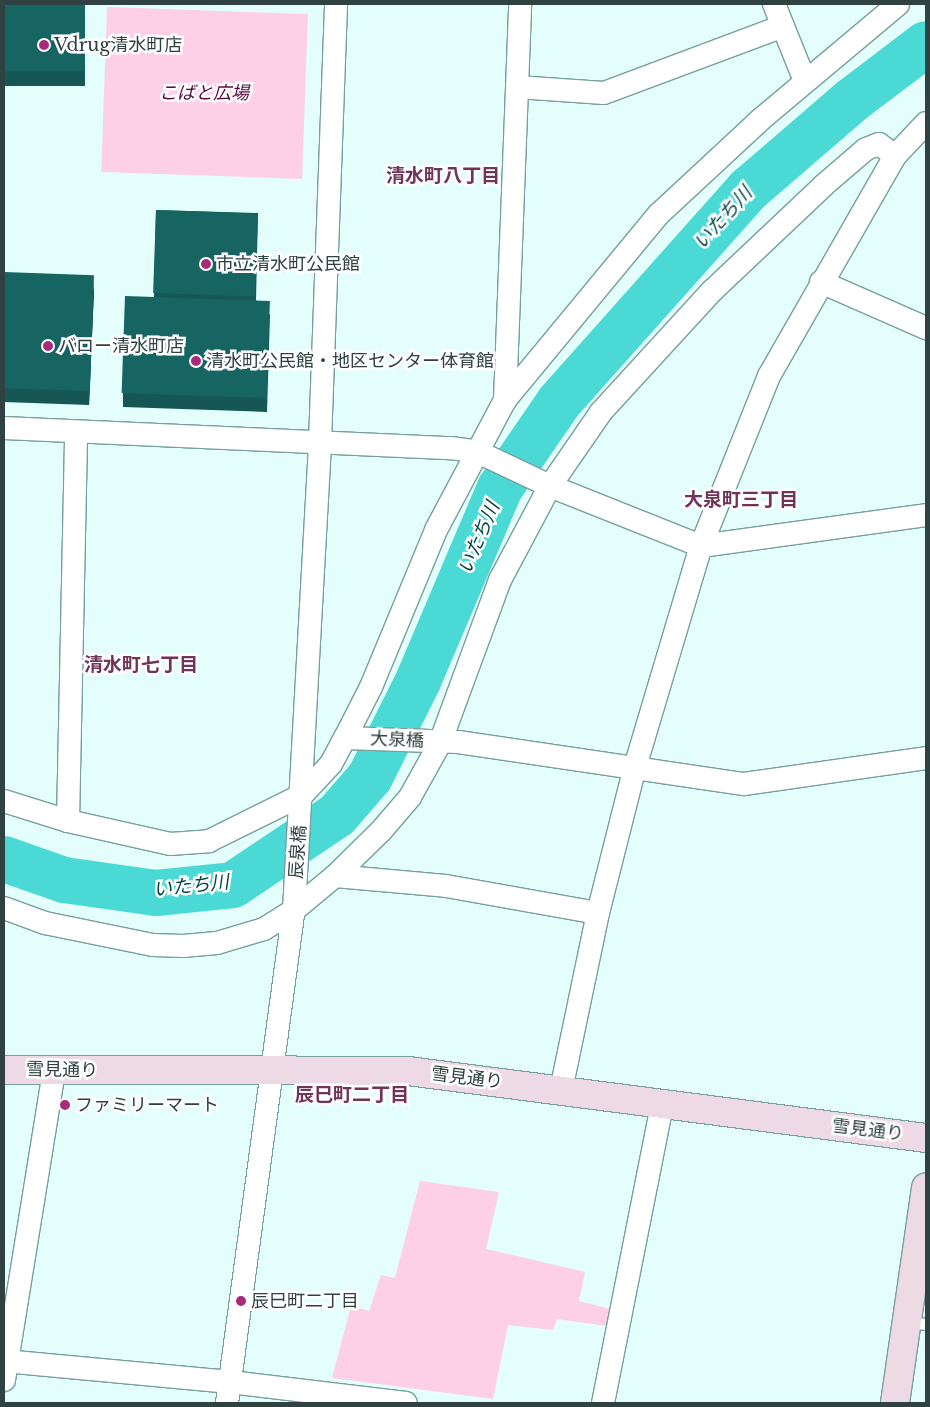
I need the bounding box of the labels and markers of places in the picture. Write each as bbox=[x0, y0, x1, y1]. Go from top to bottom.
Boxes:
place label: Vdrug清水町店 bbox=[54, 34, 182, 56]
marker: Vdrug清水町店 bbox=[38, 39, 50, 51]
place label: 市立清水町公民館 bbox=[216, 253, 360, 275]
marker: 市立清水町公民館 bbox=[200, 258, 212, 270]
place label: バロー清水町店 bbox=[58, 335, 184, 357]
marker: バロー清水町店 bbox=[42, 340, 54, 352]
place label: 清水町公民館・地区センター体育館 bbox=[206, 350, 494, 372]
marker: 清水町公民館・地区センター体育館 bbox=[190, 355, 202, 367]
place label: ファミリーマート bbox=[75, 1094, 219, 1116]
marker: ファミリーマート bbox=[59, 1099, 71, 1111]
place label: 辰巳町二丁目 bbox=[251, 1290, 359, 1312]
marker: 辰巳町二丁目 bbox=[235, 1295, 247, 1307]

